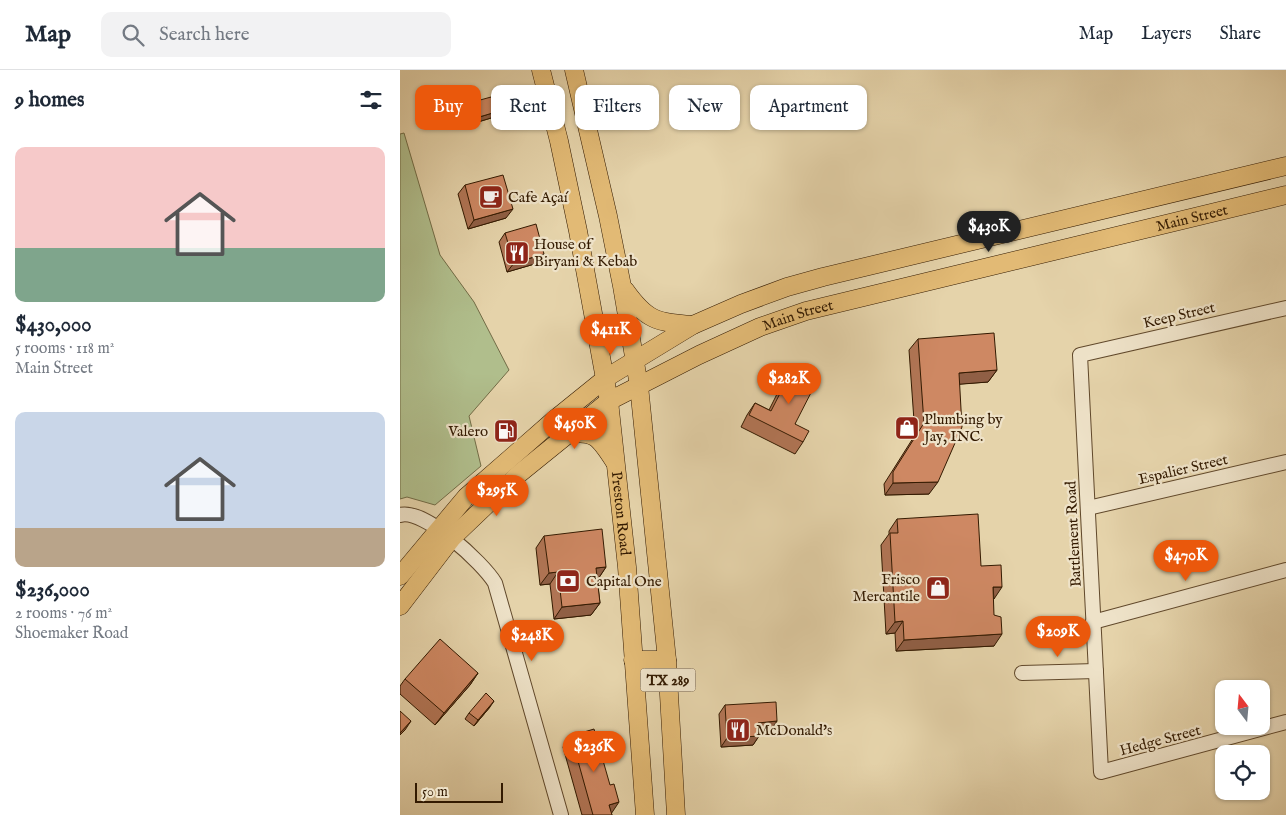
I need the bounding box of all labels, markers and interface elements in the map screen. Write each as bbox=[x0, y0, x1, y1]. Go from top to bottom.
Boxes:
search box bbox=[101, 12, 451, 57]
text: Map bbox=[25, 19, 71, 50]
icon: search bbox=[119, 21, 147, 49]
text: Search here bbox=[159, 23, 250, 47]
text: Map bbox=[1079, 23, 1113, 46]
text: Layers bbox=[1141, 23, 1192, 46]
text: Share bbox=[1220, 23, 1261, 46]
chip: Buy bbox=[415, 85, 481, 130]
chip: Rent bbox=[491, 85, 565, 130]
chip: Filters bbox=[575, 85, 659, 130]
chip: New bbox=[669, 85, 740, 130]
chip: Apartment bbox=[750, 85, 867, 130]
icon: filters bbox=[357, 86, 385, 114]
text: 9 homes bbox=[15, 87, 84, 114]
icon: home bbox=[155, 179, 245, 269]
cafe icon: Cafe Açaí bbox=[478, 184, 504, 210]
place label: Cafe Açaí bbox=[508, 188, 569, 207]
street label: Main Street bbox=[1154, 200, 1230, 236]
pin: $430K bbox=[954, 210, 1024, 253]
text: $430K bbox=[968, 217, 1010, 237]
place label: House of Biryani & Kebab bbox=[534, 235, 637, 271]
restaurant icon: House of Biryani & Kebab bbox=[504, 240, 530, 266]
street label: Main Street bbox=[760, 296, 835, 335]
street label: Keep Street bbox=[1141, 298, 1217, 333]
text: $430,000 bbox=[15, 312, 92, 339]
pin: $411K bbox=[576, 314, 646, 356]
text: $411K bbox=[591, 320, 631, 340]
text: 5 rooms · 118 m² bbox=[15, 339, 114, 359]
text: Main Street bbox=[15, 359, 93, 379]
pin: $282K bbox=[754, 362, 824, 405]
text: $282K bbox=[768, 369, 810, 389]
pin: $450K bbox=[540, 408, 610, 450]
place label: Plumbing by Jay, INC. bbox=[922, 410, 1003, 446]
text: $450K bbox=[554, 414, 596, 434]
shop icon: Plumbing by Jay, INC. bbox=[894, 415, 920, 441]
fuel station icon: Valero bbox=[493, 418, 519, 444]
place label: Valero bbox=[447, 422, 488, 441]
icon: home bbox=[155, 444, 245, 534]
street label: Espalier Street bbox=[1137, 450, 1230, 489]
street label: Preston Road bbox=[607, 470, 635, 557]
pin: $295K bbox=[462, 474, 532, 517]
street label: Battlement Road bbox=[1061, 479, 1086, 588]
text: $295K bbox=[477, 481, 517, 501]
pin: $470K bbox=[1151, 540, 1221, 582]
text: $470K bbox=[1164, 546, 1208, 566]
bank icon: Capital One bbox=[555, 568, 581, 594]
place label: Frisco Mercantile bbox=[853, 570, 920, 606]
place label: Capital One bbox=[586, 572, 662, 591]
shop icon: Frisco Mercantile bbox=[925, 575, 951, 601]
text: $236,000 bbox=[15, 577, 90, 604]
text: 2 rooms · 76 m² bbox=[15, 604, 112, 624]
pin: $209K bbox=[1023, 616, 1093, 658]
pin: $248K bbox=[497, 620, 567, 662]
text: $209K bbox=[1037, 622, 1079, 642]
text: Shoemaker Road bbox=[15, 624, 128, 644]
text: $248K bbox=[511, 626, 553, 646]
road number: TX 289 bbox=[640, 668, 696, 692]
north arrow bbox=[1215, 680, 1270, 735]
map controls bbox=[1215, 680, 1270, 800]
restaurant icon: McDonald's bbox=[725, 717, 751, 743]
place label: McDonald's bbox=[756, 721, 832, 740]
street label: Hedge Street bbox=[1118, 721, 1203, 760]
pin: $236K bbox=[559, 730, 629, 773]
text: $236K bbox=[574, 737, 614, 757]
button: locate bbox=[1215, 745, 1270, 800]
scale bar bbox=[415, 780, 502, 803]
text: 50 m bbox=[422, 783, 448, 801]

